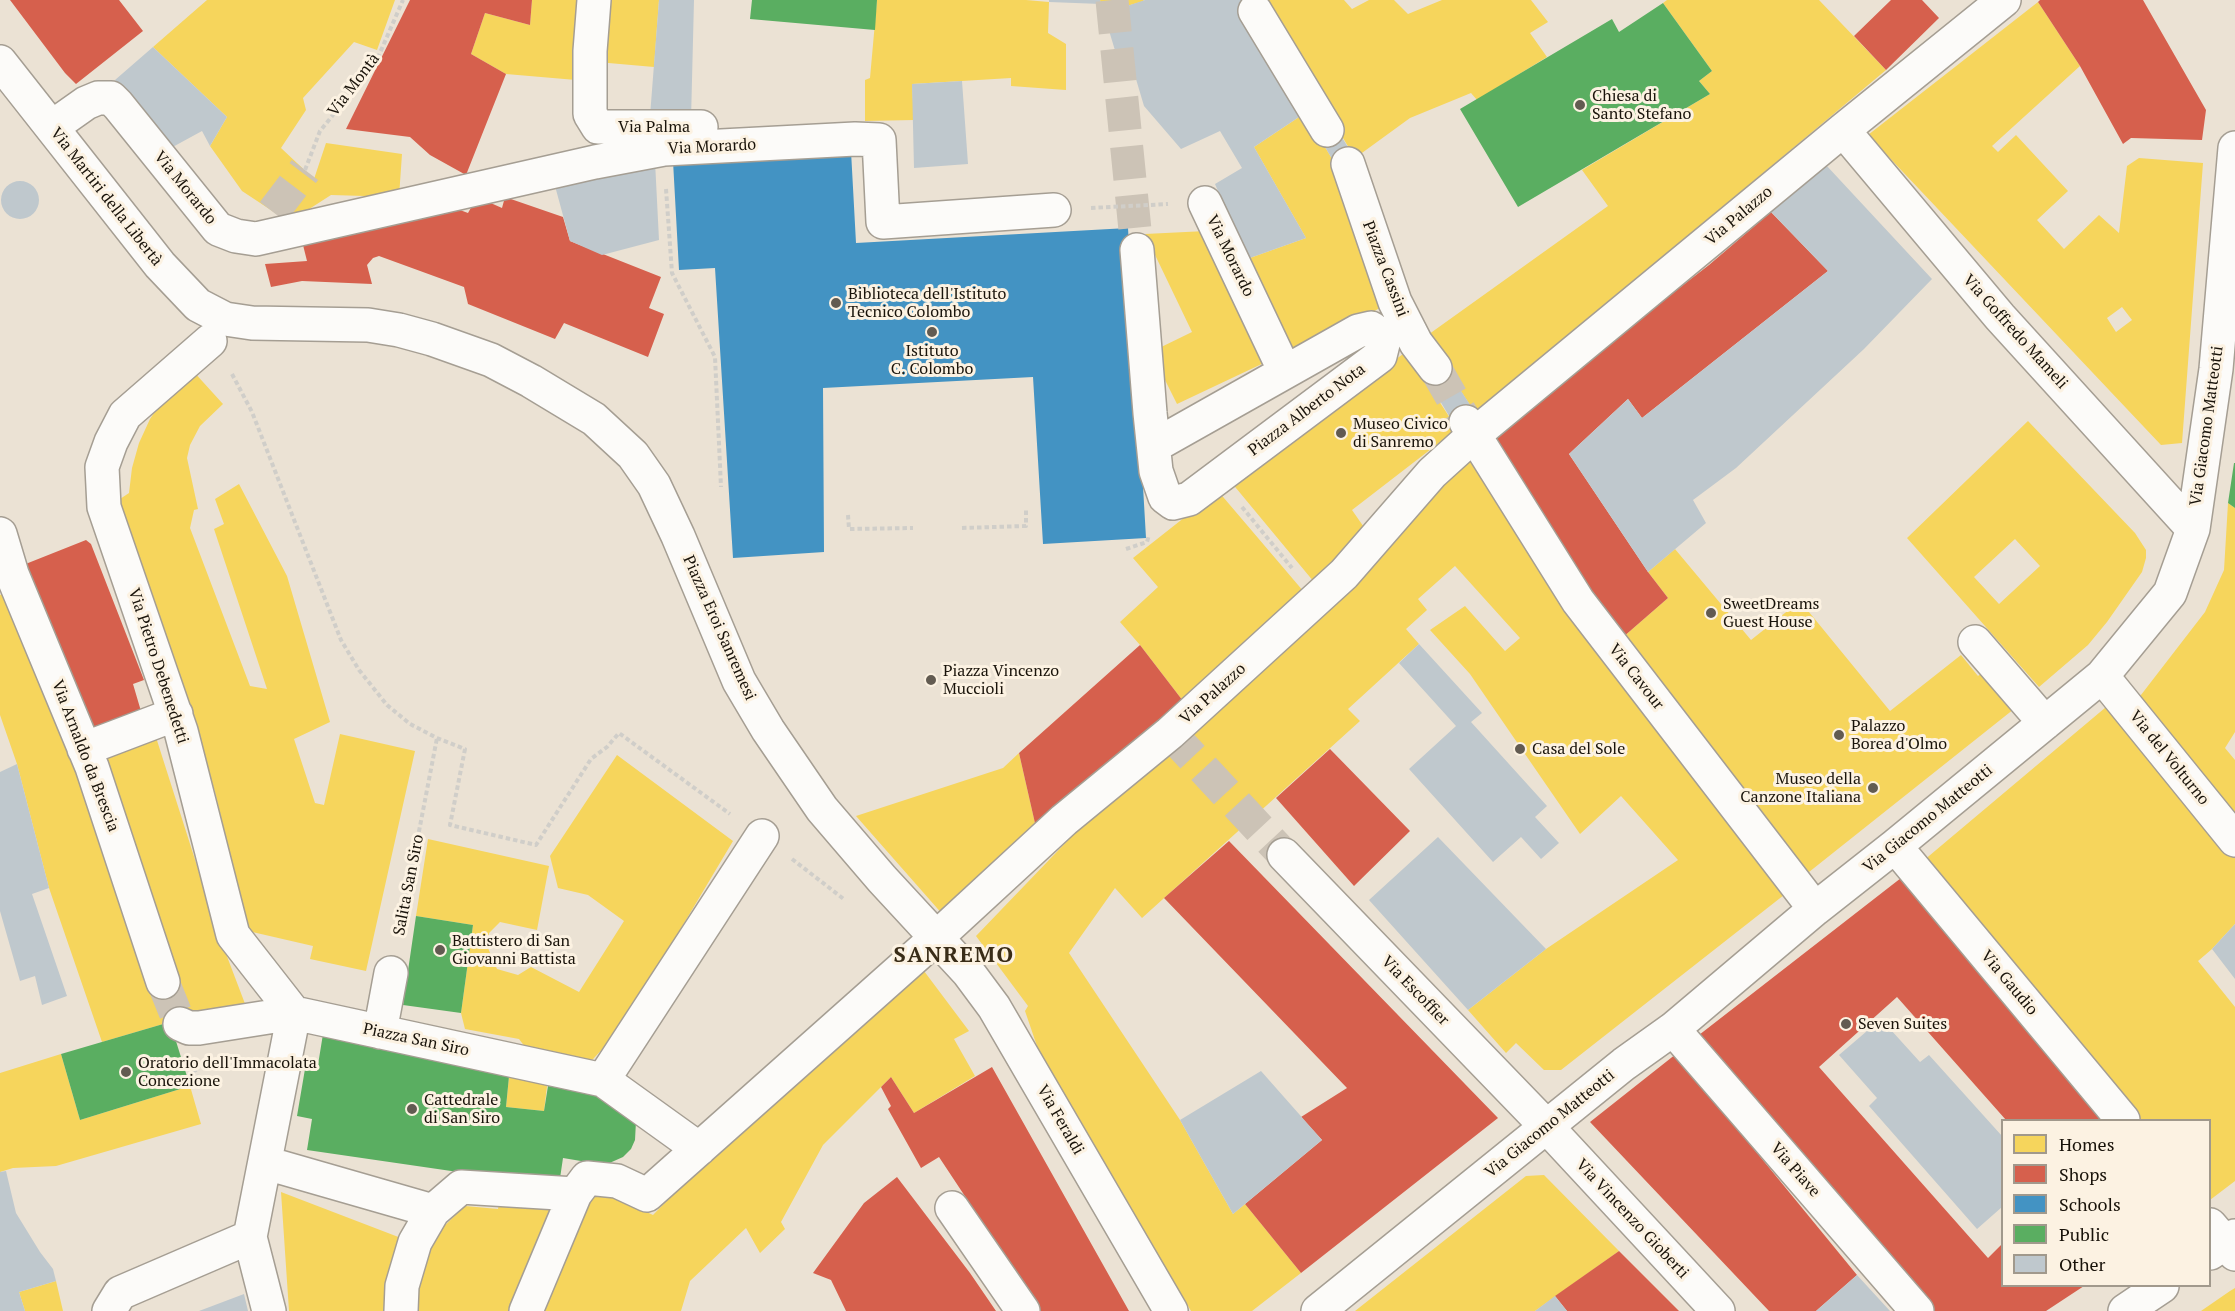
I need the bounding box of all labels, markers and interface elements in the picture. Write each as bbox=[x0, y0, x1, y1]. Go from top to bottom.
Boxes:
street label: Via Montà bbox=[324, 50, 384, 120]
place label: Chiesa di Santo Stefano bbox=[1592, 86, 1691, 124]
marker: Chiesa di Santo Stefano bbox=[1573, 98, 1587, 112]
street label: Via Palma bbox=[618, 117, 690, 137]
street label: Via Martiri della Libertà bbox=[46, 124, 166, 270]
street label: Via Morardo bbox=[667, 135, 757, 159]
street label: Via Morardo bbox=[150, 148, 220, 228]
street label: Via Palazzo bbox=[1701, 182, 1777, 250]
street label: Via Morardo bbox=[1202, 212, 1258, 300]
street label: Piazza Cassini bbox=[1358, 218, 1412, 320]
street label: Via Goffredo Mameli bbox=[1958, 271, 2072, 393]
place label: Biblioteca dell'Istituto Tecnico Colombo bbox=[848, 284, 1006, 322]
marker: Biblioteca dell'Istituto Tecnico Colombo bbox=[829, 296, 843, 310]
marker: Istituto C. Colombo bbox=[925, 325, 939, 339]
place label: Istituto C. Colombo bbox=[891, 341, 973, 379]
street label: Via Giacomo Matteotti bbox=[2186, 345, 2228, 507]
street label: Piazza Alberto Nota bbox=[1245, 360, 1369, 460]
place label: Museo Civico di Sanremo bbox=[1353, 414, 1448, 452]
marker: Museo Civico di Sanremo bbox=[1334, 426, 1348, 440]
street label: Piazza Eroi Sanremesi bbox=[678, 553, 760, 703]
street label: Via Pietro Debenedetti bbox=[124, 586, 192, 746]
place label: SweetDreams Guest House bbox=[1723, 594, 1819, 632]
marker: SweetDreams Guest House bbox=[1704, 606, 1718, 620]
street label: Via Cavour bbox=[1604, 640, 1668, 714]
street label: Via Palazzo bbox=[1176, 659, 1250, 729]
place label: Piazza Vincenzo Muccioli bbox=[943, 661, 1059, 699]
marker: Piazza Vincenzo Muccioli bbox=[924, 673, 938, 687]
street label: Via Arnaldo da Brescia bbox=[47, 677, 123, 835]
street label: Via del Volturno bbox=[2125, 707, 2213, 809]
place label: Palazzo Borea d'Olmo bbox=[1851, 716, 1947, 754]
marker: Palazzo Borea d'Olmo bbox=[1832, 728, 1846, 742]
place label: Casa del Sole bbox=[1532, 739, 1625, 759]
marker: Casa del Sole bbox=[1513, 742, 1527, 756]
street label: Via Giacomo Matteotti bbox=[1859, 761, 1997, 877]
place label: Museo della Canzone Italiana bbox=[1740, 769, 1861, 807]
marker: Museo della Canzone Italiana bbox=[1866, 781, 1880, 795]
street label: Salita San Siro bbox=[390, 833, 428, 937]
place label: Battistero di San Giovanni Battista bbox=[452, 931, 576, 969]
marker: Battistero di San Giovanni Battista bbox=[433, 943, 447, 957]
district label: SANREMO bbox=[893, 943, 1015, 969]
street label: Via Gaudio bbox=[1976, 947, 2042, 1019]
street label: Via Escoffier bbox=[1377, 952, 1453, 1030]
place label: Seven Suites bbox=[1858, 1014, 1947, 1034]
marker: Seven Suites bbox=[1839, 1017, 1853, 1031]
street label: Piazza San Siro bbox=[361, 1019, 471, 1061]
place label: Oratorio dell'Immacolata Concezione bbox=[138, 1053, 317, 1091]
marker: Oratorio dell'Immacolata Concezione bbox=[119, 1065, 133, 1079]
street label: Via Giacomo Matteotti bbox=[1481, 1066, 1619, 1182]
street label: Via Feraldi bbox=[1032, 1082, 1088, 1158]
place label: Cattedrale di San Siro bbox=[424, 1090, 500, 1128]
marker: Cattedrale di San Siro bbox=[405, 1102, 419, 1116]
legend bbox=[2001, 1119, 2211, 1287]
text: Homes bbox=[2059, 1132, 2114, 1156]
street label: Via Piave bbox=[1766, 1139, 1824, 1201]
street label: Via Vincenzo Gioberti bbox=[1572, 1155, 1692, 1283]
text: Shops bbox=[2059, 1162, 2107, 1186]
text: Schools bbox=[2059, 1192, 2121, 1216]
text: Public bbox=[2059, 1222, 2109, 1246]
text: Other bbox=[2059, 1252, 2106, 1276]

